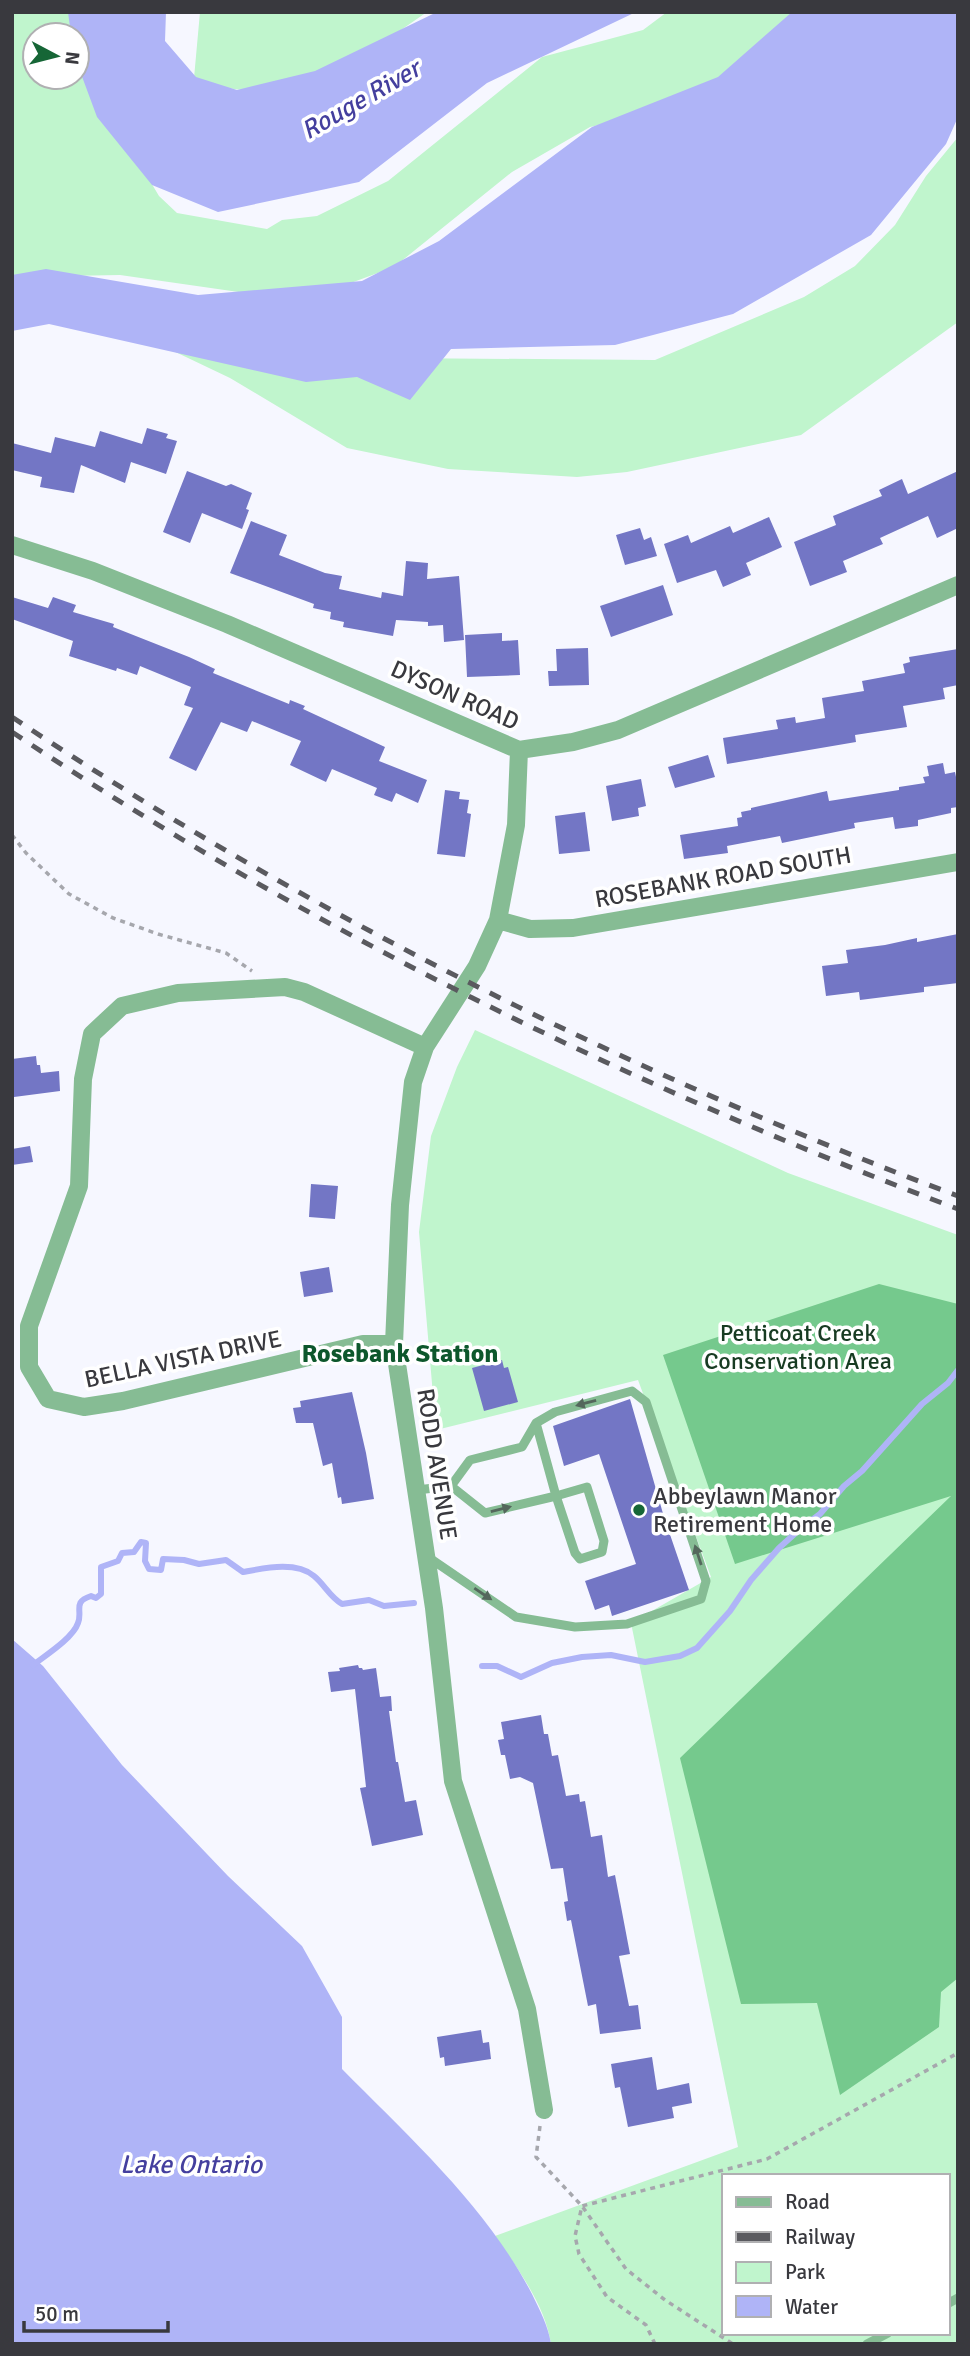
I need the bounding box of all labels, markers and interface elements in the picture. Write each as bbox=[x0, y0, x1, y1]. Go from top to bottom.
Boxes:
north arrow bbox=[21, 21, 91, 91]
text: N bbox=[59, 50, 85, 66]
water label: Rouge River bbox=[296, 51, 429, 147]
street label: DYSON ROAD bbox=[386, 653, 524, 737]
street label: ROSEBANK ROAD SOUTH bbox=[592, 840, 854, 914]
park label: Petticoat Creek Conservation Area bbox=[704, 1318, 892, 1376]
street label: BELLA VISTA DRIVE bbox=[82, 1323, 284, 1395]
district label: Rosebank Station bbox=[301, 1338, 499, 1370]
street label: RODD AVENUE bbox=[410, 1386, 464, 1542]
one-way arrow bbox=[575, 1399, 596, 1409]
place label: Abbeylawn Manor Retirement Home bbox=[653, 1481, 837, 1539]
marker: Abbeylawn Manor Retirement Home bbox=[631, 1502, 647, 1518]
one-way arrow bbox=[490, 1503, 512, 1514]
one-way arrow bbox=[692, 1545, 703, 1566]
one-way arrow bbox=[474, 1587, 492, 1601]
water label: Lake Ontario bbox=[120, 2149, 263, 2181]
legend bbox=[722, 2174, 949, 2335]
text: Road bbox=[785, 2189, 830, 2215]
text: Railway bbox=[785, 2224, 855, 2250]
text: Park bbox=[785, 2259, 826, 2285]
scale bar bbox=[24, 2290, 168, 2334]
text: Water bbox=[785, 2294, 838, 2320]
text: 50 m bbox=[35, 2301, 79, 2327]

